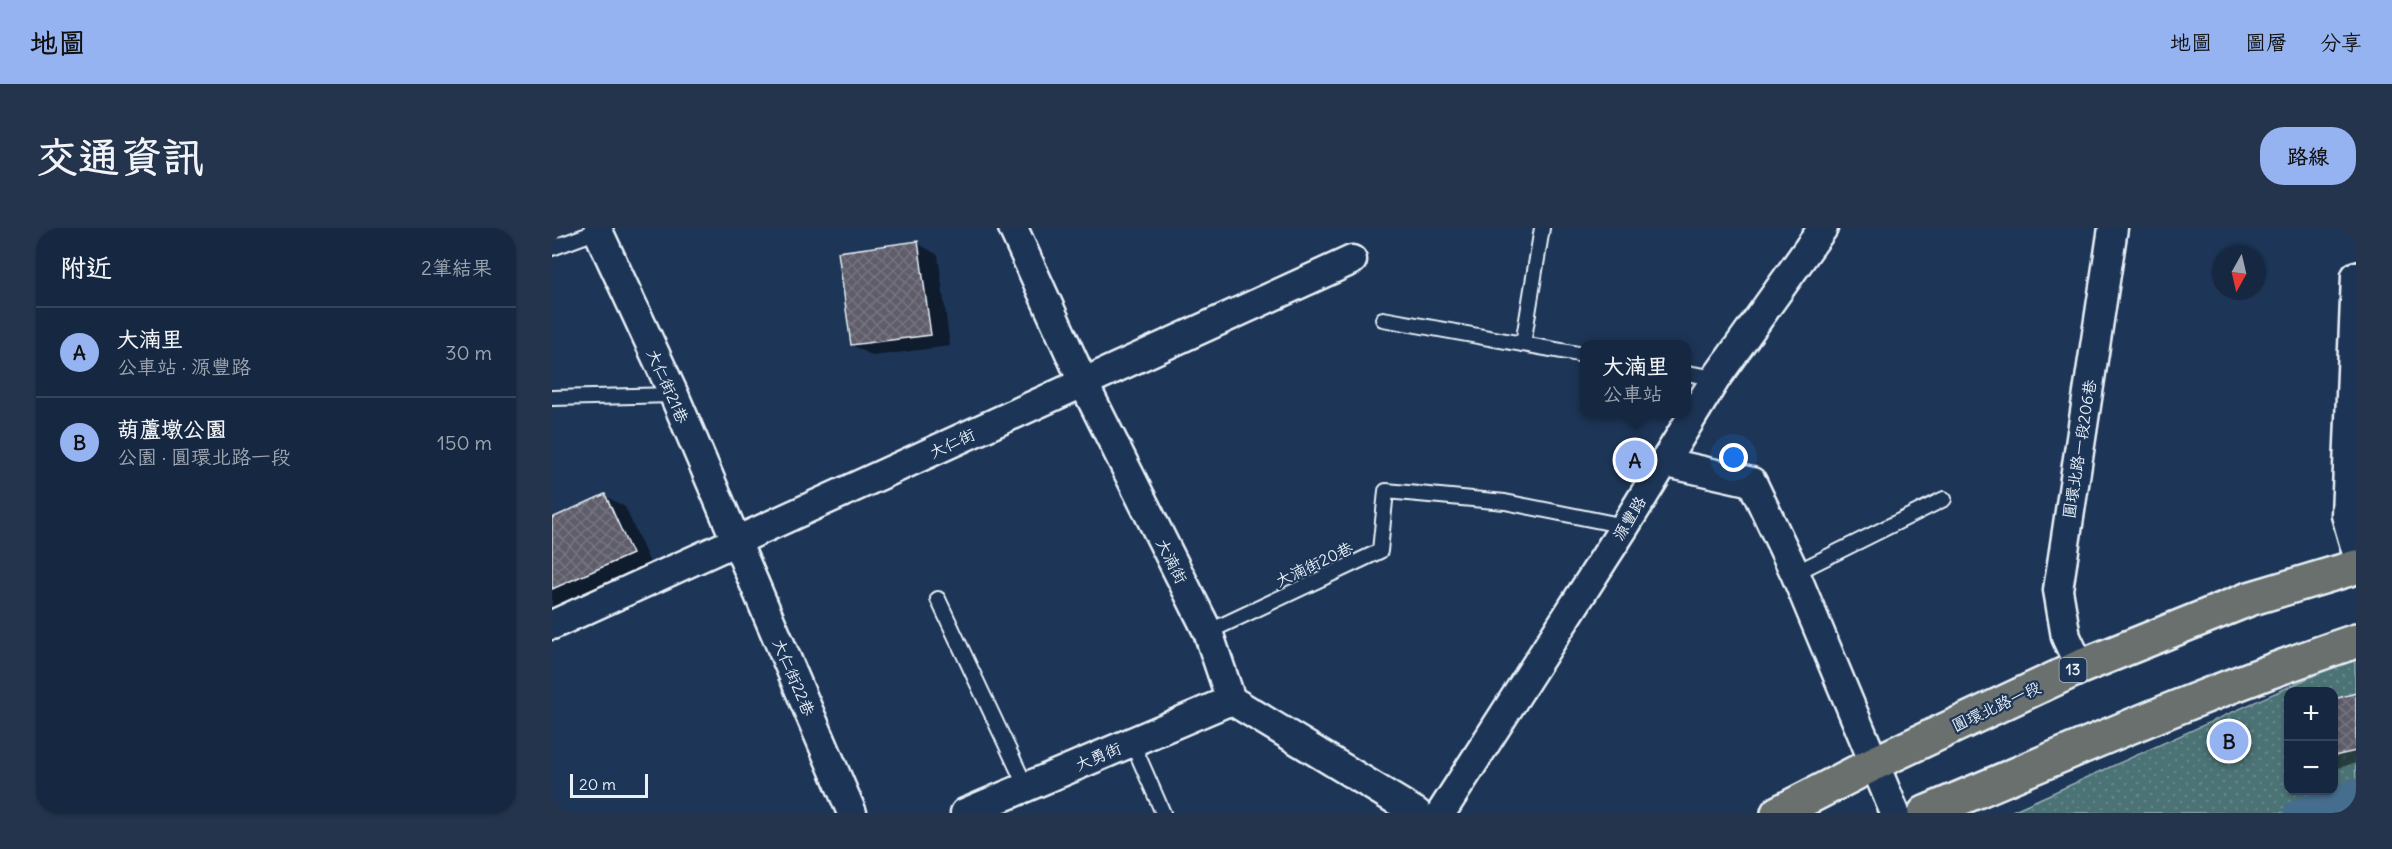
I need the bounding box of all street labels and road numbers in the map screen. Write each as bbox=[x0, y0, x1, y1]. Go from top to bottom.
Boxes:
street label: 大仁街21巷 bbox=[643, 346, 693, 426]
street label: 圓環北路一段206巷 bbox=[2058, 378, 2100, 520]
street label: 大仁街 bbox=[926, 424, 978, 462]
street label: 源豐路 bbox=[1608, 492, 1650, 544]
street label: 大湳街 bbox=[1152, 535, 1192, 587]
street label: 大湳街20巷 bbox=[1272, 537, 1356, 591]
street label: 大仁街22巷 bbox=[769, 636, 819, 718]
road number: 13 bbox=[2060, 658, 2086, 682]
street label: 圓環北路一段 bbox=[1948, 677, 2044, 735]
street label: 大勇街 bbox=[1072, 737, 1124, 775]

